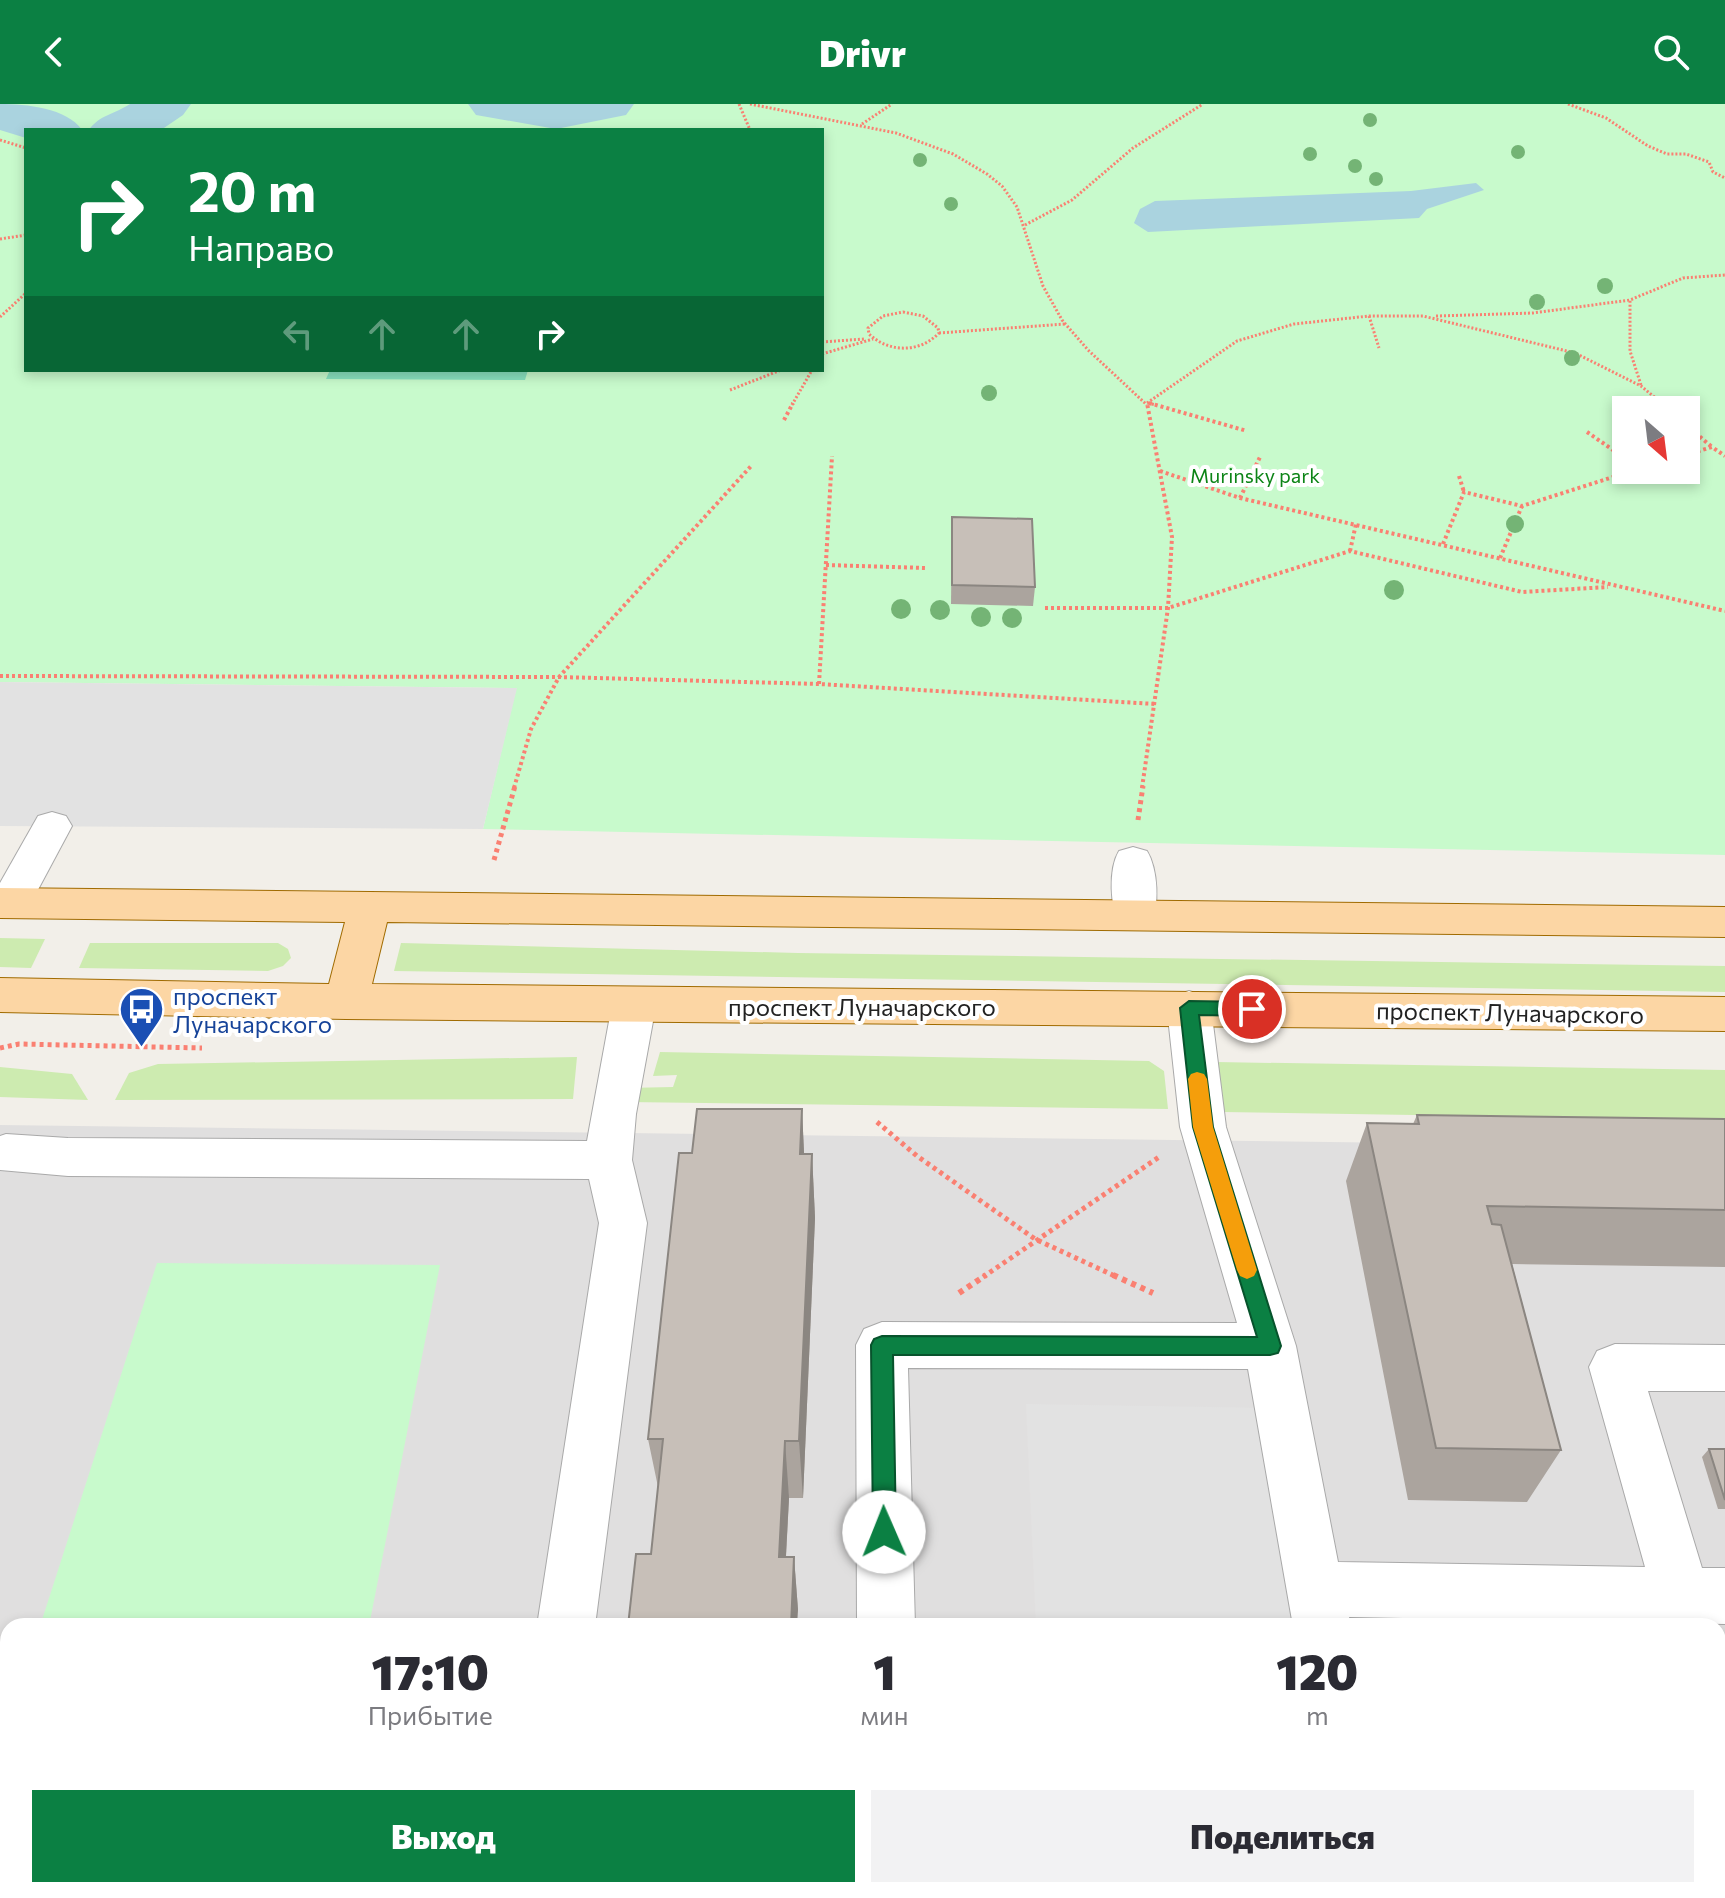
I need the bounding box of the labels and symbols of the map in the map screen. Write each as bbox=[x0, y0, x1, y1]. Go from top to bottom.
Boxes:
north arrow bbox=[1612, 396, 1700, 484]
park label: Murinsky park bbox=[1190, 463, 1320, 487]
pin bbox=[1218, 975, 1286, 1043]
place label: проспект Луначарского bbox=[173, 981, 332, 1038]
bus stop icon: проспект Луначарского bbox=[118, 985, 166, 1048]
street label: проспект Луначарского bbox=[728, 992, 996, 1021]
street label: проспект Луначарского bbox=[1376, 995, 1644, 1029]
position arrow bbox=[842, 1490, 926, 1574]

